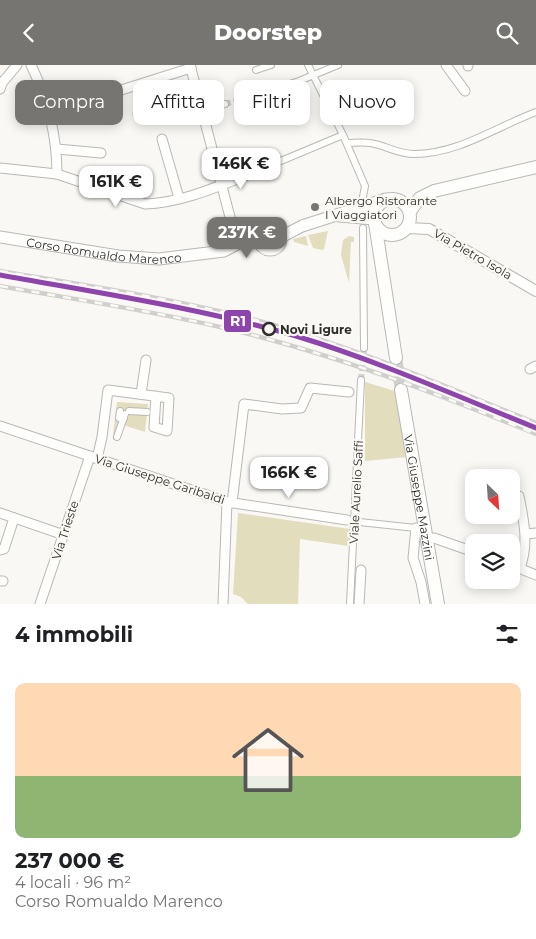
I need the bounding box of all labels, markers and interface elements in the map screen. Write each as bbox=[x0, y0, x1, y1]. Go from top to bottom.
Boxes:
icon: back bbox=[15, 19, 43, 47]
text: Doorstep bbox=[214, 19, 322, 46]
icon: search bbox=[493, 19, 521, 47]
chip: Compra bbox=[15, 80, 123, 125]
chip: Affitta bbox=[133, 80, 224, 125]
chip: Filtri bbox=[234, 80, 310, 125]
chip: Nuovo bbox=[320, 80, 414, 125]
pin: 146K € bbox=[200, 147, 282, 190]
text: 146K € bbox=[213, 154, 269, 173]
pin: 161K € bbox=[75, 165, 157, 208]
text: 161K € bbox=[90, 172, 142, 191]
place label: Albergo Ristorante I Viaggiatori bbox=[325, 193, 437, 222]
marker: Albergo Ristorante I Viaggiatori bbox=[309, 201, 321, 213]
pin: 237K € bbox=[206, 217, 288, 259]
text: 237K € bbox=[218, 223, 276, 242]
street label: Via Pietro Isola bbox=[431, 225, 515, 283]
street label: Corso Romualdo Marenco bbox=[25, 234, 182, 266]
line badge: R1 bbox=[223, 309, 252, 333]
text: R1 bbox=[230, 312, 246, 330]
marker: Novi Ligure bbox=[262, 322, 276, 336]
place label: Novi Ligure bbox=[280, 322, 352, 337]
street label: Via Giuseppe Mazzini bbox=[401, 433, 438, 561]
street label: Viale Aurelio Saffi bbox=[346, 440, 366, 544]
street label: Via Giuseppe Garibaldi bbox=[93, 451, 227, 507]
pin: 166K € bbox=[248, 457, 330, 499]
text: 166K € bbox=[261, 463, 317, 482]
north arrow bbox=[465, 469, 520, 524]
map controls bbox=[465, 469, 520, 589]
street label: Via Trieste bbox=[48, 499, 82, 561]
button: layers bbox=[465, 534, 520, 589]
icon: filters bbox=[493, 620, 521, 648]
text: 4 immobili bbox=[15, 622, 133, 647]
icon: home bbox=[223, 715, 313, 805]
text: 237 000 € bbox=[15, 848, 124, 873]
text: 4 locali · 96 m² bbox=[15, 873, 131, 892]
text: Corso Romualdo Marenco bbox=[15, 892, 223, 911]

